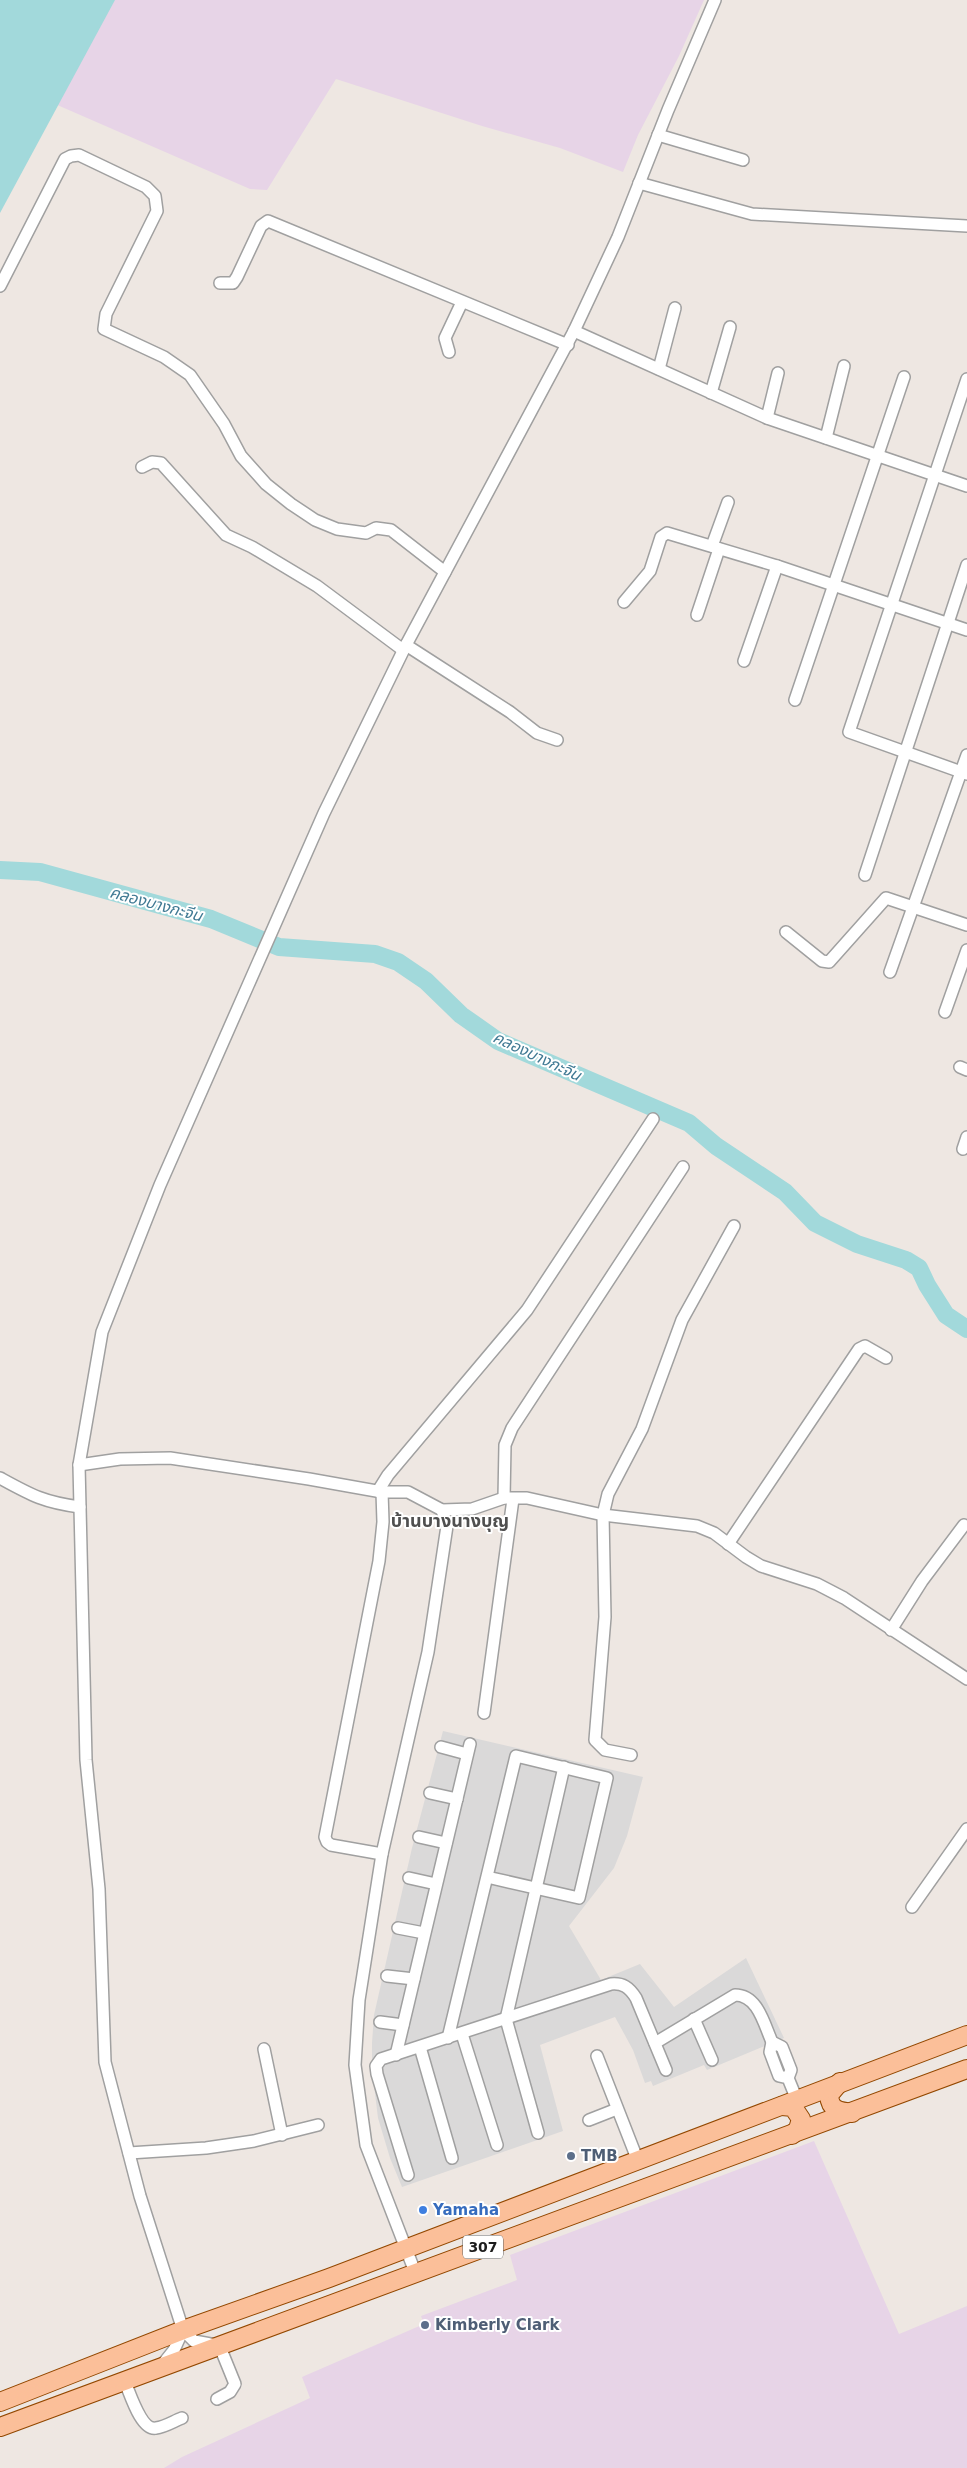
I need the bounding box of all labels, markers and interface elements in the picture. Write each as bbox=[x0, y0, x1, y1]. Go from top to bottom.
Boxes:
water label: คลองบางกะจีน bbox=[108, 883, 205, 926]
water label: คลองบางกะจีน bbox=[490, 1027, 585, 1085]
district label: บ้านบางนางบุญ bbox=[391, 1510, 509, 1532]
place label: TMB bbox=[581, 2147, 618, 2165]
marker: TMB bbox=[565, 2150, 577, 2162]
place label: Yamaha bbox=[432, 2201, 499, 2219]
marker: Yamaha bbox=[417, 2204, 429, 2216]
road number: 307 bbox=[463, 2236, 503, 2258]
place label: Kimberly Clark bbox=[435, 2316, 561, 2334]
marker: Kimberly Clark bbox=[419, 2319, 431, 2331]

